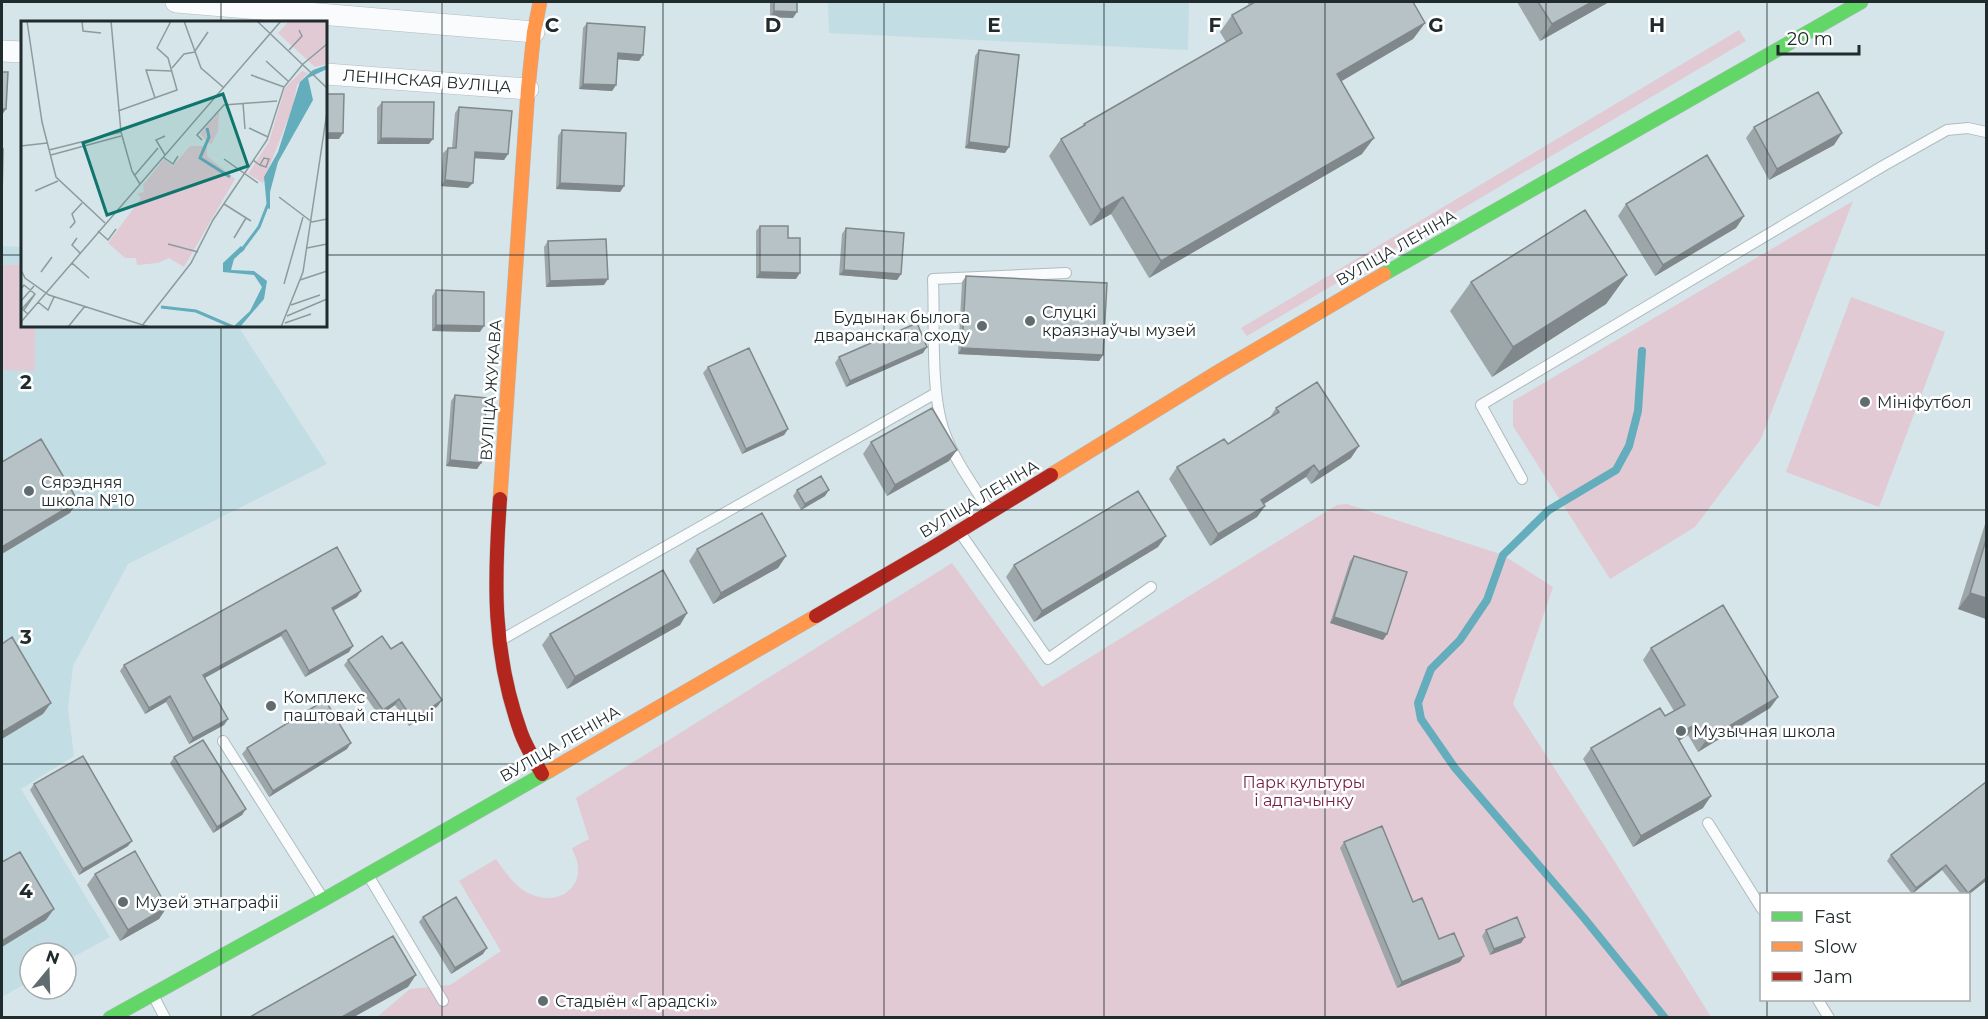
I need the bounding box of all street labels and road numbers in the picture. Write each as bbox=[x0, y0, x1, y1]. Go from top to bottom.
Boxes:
street label: ЛЕНІНСКАЯ ВУЛІЦА bbox=[342, 66, 512, 96]
street label: ВУЛІЦА ЛЕНІНА bbox=[1333, 206, 1459, 290]
street label: ВУЛІЦА ЖУКАВА bbox=[477, 318, 505, 462]
street label: ВУЛІЦА ЛЕНІНА bbox=[916, 456, 1042, 542]
street label: ВУЛІЦА ЛЕНІНА bbox=[497, 702, 623, 786]

